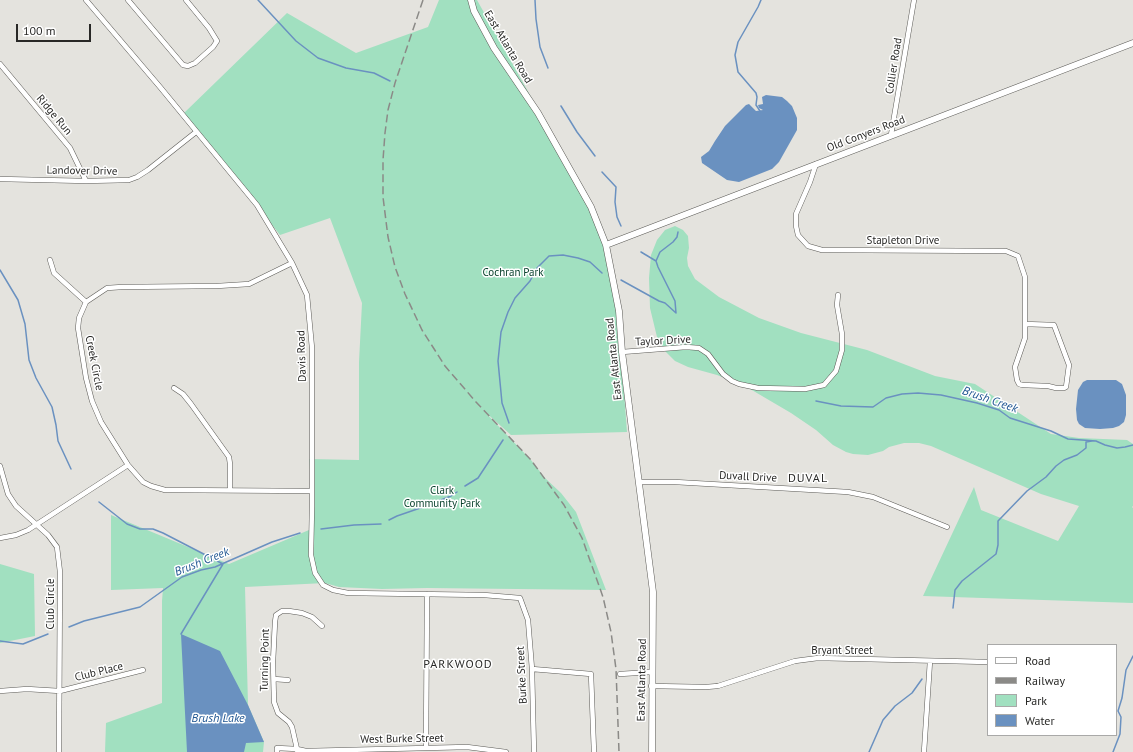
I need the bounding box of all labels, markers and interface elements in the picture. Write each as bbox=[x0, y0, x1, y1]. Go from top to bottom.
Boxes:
street label: East Atlanta Road bbox=[481, 8, 535, 86]
scale bar bbox=[18, 16, 93, 42]
text: 100 m bbox=[23, 23, 56, 38]
street label: Collier Road bbox=[883, 37, 905, 95]
street label: Ridge Run bbox=[33, 92, 75, 138]
street label: Old Conyers Road bbox=[825, 113, 907, 155]
street label: Landover Drive bbox=[47, 164, 117, 178]
street label: Stapleton Drive bbox=[867, 234, 939, 248]
park label: Cochran Park bbox=[482, 266, 544, 280]
street label: East Atlanta Road bbox=[603, 317, 625, 401]
street label: Davis Road bbox=[295, 330, 309, 382]
street label: Taylor Drive bbox=[635, 333, 691, 349]
street label: Creek Circle bbox=[82, 334, 106, 392]
water label: Brush Creek bbox=[960, 384, 1020, 416]
street label: Duvall Drive bbox=[719, 469, 777, 485]
district label: DUVAL bbox=[788, 472, 828, 486]
park label: Clark Community Park bbox=[404, 484, 480, 510]
water label: Brush Creek bbox=[173, 545, 231, 579]
street label: Club Circle bbox=[44, 578, 58, 630]
street label: Turning Point bbox=[258, 628, 272, 692]
street label: East Atlanta Road bbox=[635, 639, 649, 721]
street label: Bryant Street bbox=[811, 644, 873, 658]
legend bbox=[987, 644, 1117, 736]
street label: Burke Street bbox=[514, 646, 530, 704]
text: Road bbox=[1025, 653, 1050, 668]
district label: PARKWOOD bbox=[423, 658, 493, 672]
street label: Club Place bbox=[73, 660, 125, 684]
text: Railway bbox=[1025, 673, 1065, 688]
text: Park bbox=[1025, 693, 1047, 708]
water label: Brush Lake bbox=[191, 712, 245, 726]
text: Water bbox=[1025, 713, 1055, 728]
street label: West Burke Street bbox=[360, 732, 444, 746]

